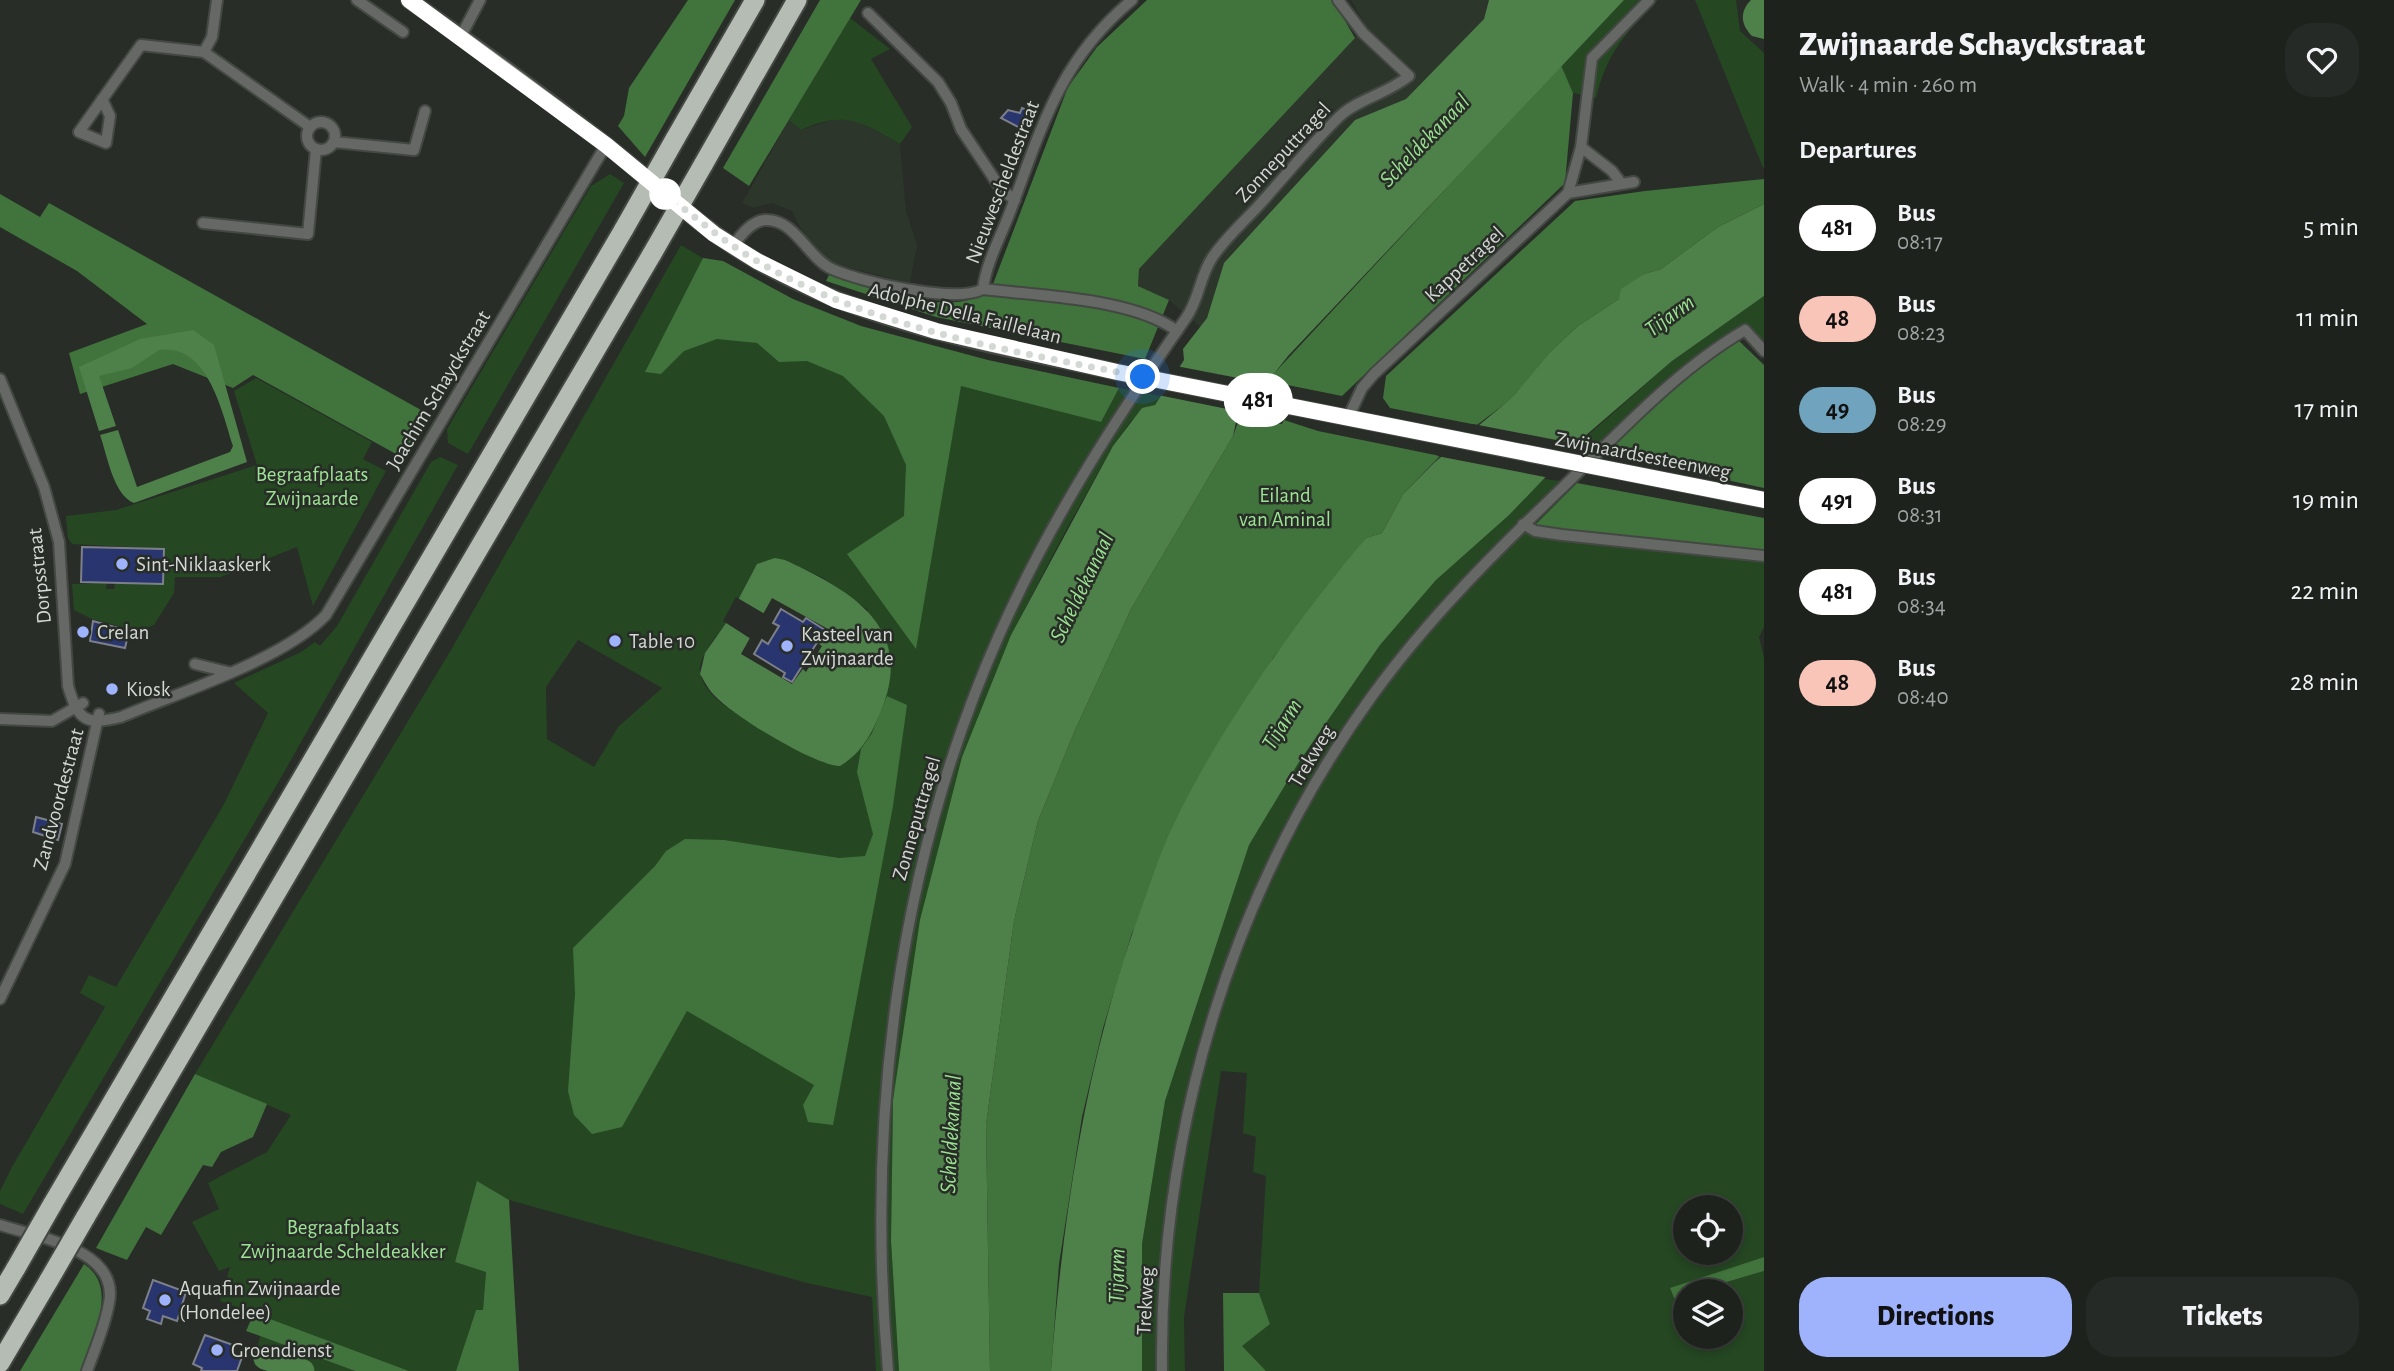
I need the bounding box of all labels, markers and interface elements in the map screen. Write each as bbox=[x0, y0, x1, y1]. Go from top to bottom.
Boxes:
button: heart bbox=[2285, 23, 2359, 97]
text: Zwijnaarde Schayckstraat bbox=[1799, 29, 2145, 62]
text: Walk · 4 min · 260 m bbox=[1799, 74, 1977, 97]
water label: Scheldekanaal bbox=[1376, 90, 1475, 192]
street label: Nieuwescheldestraat bbox=[962, 98, 1043, 266]
street label: Zonneputtragel bbox=[1232, 98, 1335, 206]
text: Departures bbox=[1799, 137, 1917, 163]
unlabelled marker bbox=[650, 179, 680, 209]
text: Bus bbox=[1897, 200, 1936, 226]
text: 5 min bbox=[2303, 214, 2359, 240]
text: 481 bbox=[1821, 216, 1854, 240]
street label: Kappetragel bbox=[1421, 223, 1508, 306]
text: 08:17 bbox=[1897, 231, 1943, 254]
street label: Adolphe Della Faillelaan bbox=[866, 279, 1064, 348]
water label: Tijarm bbox=[1641, 291, 1699, 342]
text: Bus bbox=[1897, 291, 1936, 317]
text: 11 min bbox=[2296, 305, 2359, 331]
street label: Joachim Schayckstraat bbox=[383, 307, 494, 474]
text: 48 bbox=[1826, 307, 1849, 331]
text: 08:23 bbox=[1897, 322, 1945, 345]
your location bbox=[1125, 359, 1160, 394]
line badge: 481 bbox=[1218, 377, 1298, 423]
text: Bus bbox=[1897, 382, 1936, 408]
text: 481 bbox=[1242, 388, 1274, 412]
text: 17 min bbox=[2294, 396, 2359, 422]
text: 49 bbox=[1826, 398, 1849, 422]
text: 08:29 bbox=[1897, 413, 1947, 436]
street label: Zwijnaardsesteenweg bbox=[1553, 428, 1733, 483]
park label: Begraafplaats Zwijnaarde bbox=[256, 464, 368, 509]
text: Bus bbox=[1897, 473, 1936, 499]
park label: Eiland van Aminal bbox=[1239, 485, 1331, 530]
text: 19 min bbox=[2293, 487, 2359, 513]
text: 491 bbox=[1821, 489, 1854, 513]
text: 08:31 bbox=[1897, 504, 1943, 527]
street label: Dorpsstraat bbox=[24, 527, 55, 625]
water label: Scheldekanaal bbox=[1046, 529, 1119, 646]
place label: Sint-Niklaaskerk bbox=[136, 554, 271, 575]
marker: Sint-Niklaaskerk bbox=[114, 556, 130, 572]
text: Bus bbox=[1897, 564, 1936, 590]
text: 22 min bbox=[2291, 578, 2359, 604]
text: 481 bbox=[1821, 580, 1854, 604]
text: 08:34 bbox=[1897, 595, 1946, 618]
place label: Crelan bbox=[97, 622, 149, 643]
marker: Crelan bbox=[75, 624, 91, 640]
place label: Kasteel van Zwijnaarde bbox=[801, 624, 894, 669]
place label: Table 10 bbox=[629, 631, 695, 652]
marker: Table 10 bbox=[607, 633, 623, 649]
marker: Kasteel van Zwijnaarde bbox=[779, 638, 795, 654]
text: Bus bbox=[1897, 655, 1936, 681]
text: 28 min bbox=[2290, 669, 2359, 695]
text: 48 bbox=[1826, 671, 1849, 695]
place label: Kiosk bbox=[126, 679, 171, 700]
marker: Kiosk bbox=[104, 681, 120, 697]
text: 08:40 bbox=[1897, 686, 1949, 709]
water label: Tijarm bbox=[1258, 695, 1307, 754]
street label: Trekweg bbox=[1285, 721, 1338, 791]
street label: Zandvoordestraat bbox=[29, 726, 88, 872]
street label: Zonneputtragel bbox=[889, 754, 944, 883]
water label: Scheldekanaal bbox=[937, 1074, 966, 1194]
map controls bbox=[1673, 1195, 1743, 1349]
button: locate bbox=[1673, 1195, 1743, 1265]
park label: Begraafplaats Zwijnaarde Scheldeakker bbox=[240, 1217, 446, 1262]
water label: Tijarm bbox=[1106, 1248, 1129, 1304]
street label: Trekweg bbox=[1133, 1265, 1158, 1336]
button: Directions bbox=[1799, 1277, 2072, 1357]
button: Tickets bbox=[2086, 1277, 2359, 1357]
place label: Aquafin Zwijnaarde (Hondelee) bbox=[179, 1278, 340, 1323]
button: layers bbox=[1673, 1279, 1743, 1349]
marker: Aquafin Zwijnaarde (Hondelee) bbox=[157, 1292, 173, 1308]
place label: Groendienst bbox=[231, 1340, 332, 1361]
marker: Groendienst bbox=[209, 1342, 225, 1358]

